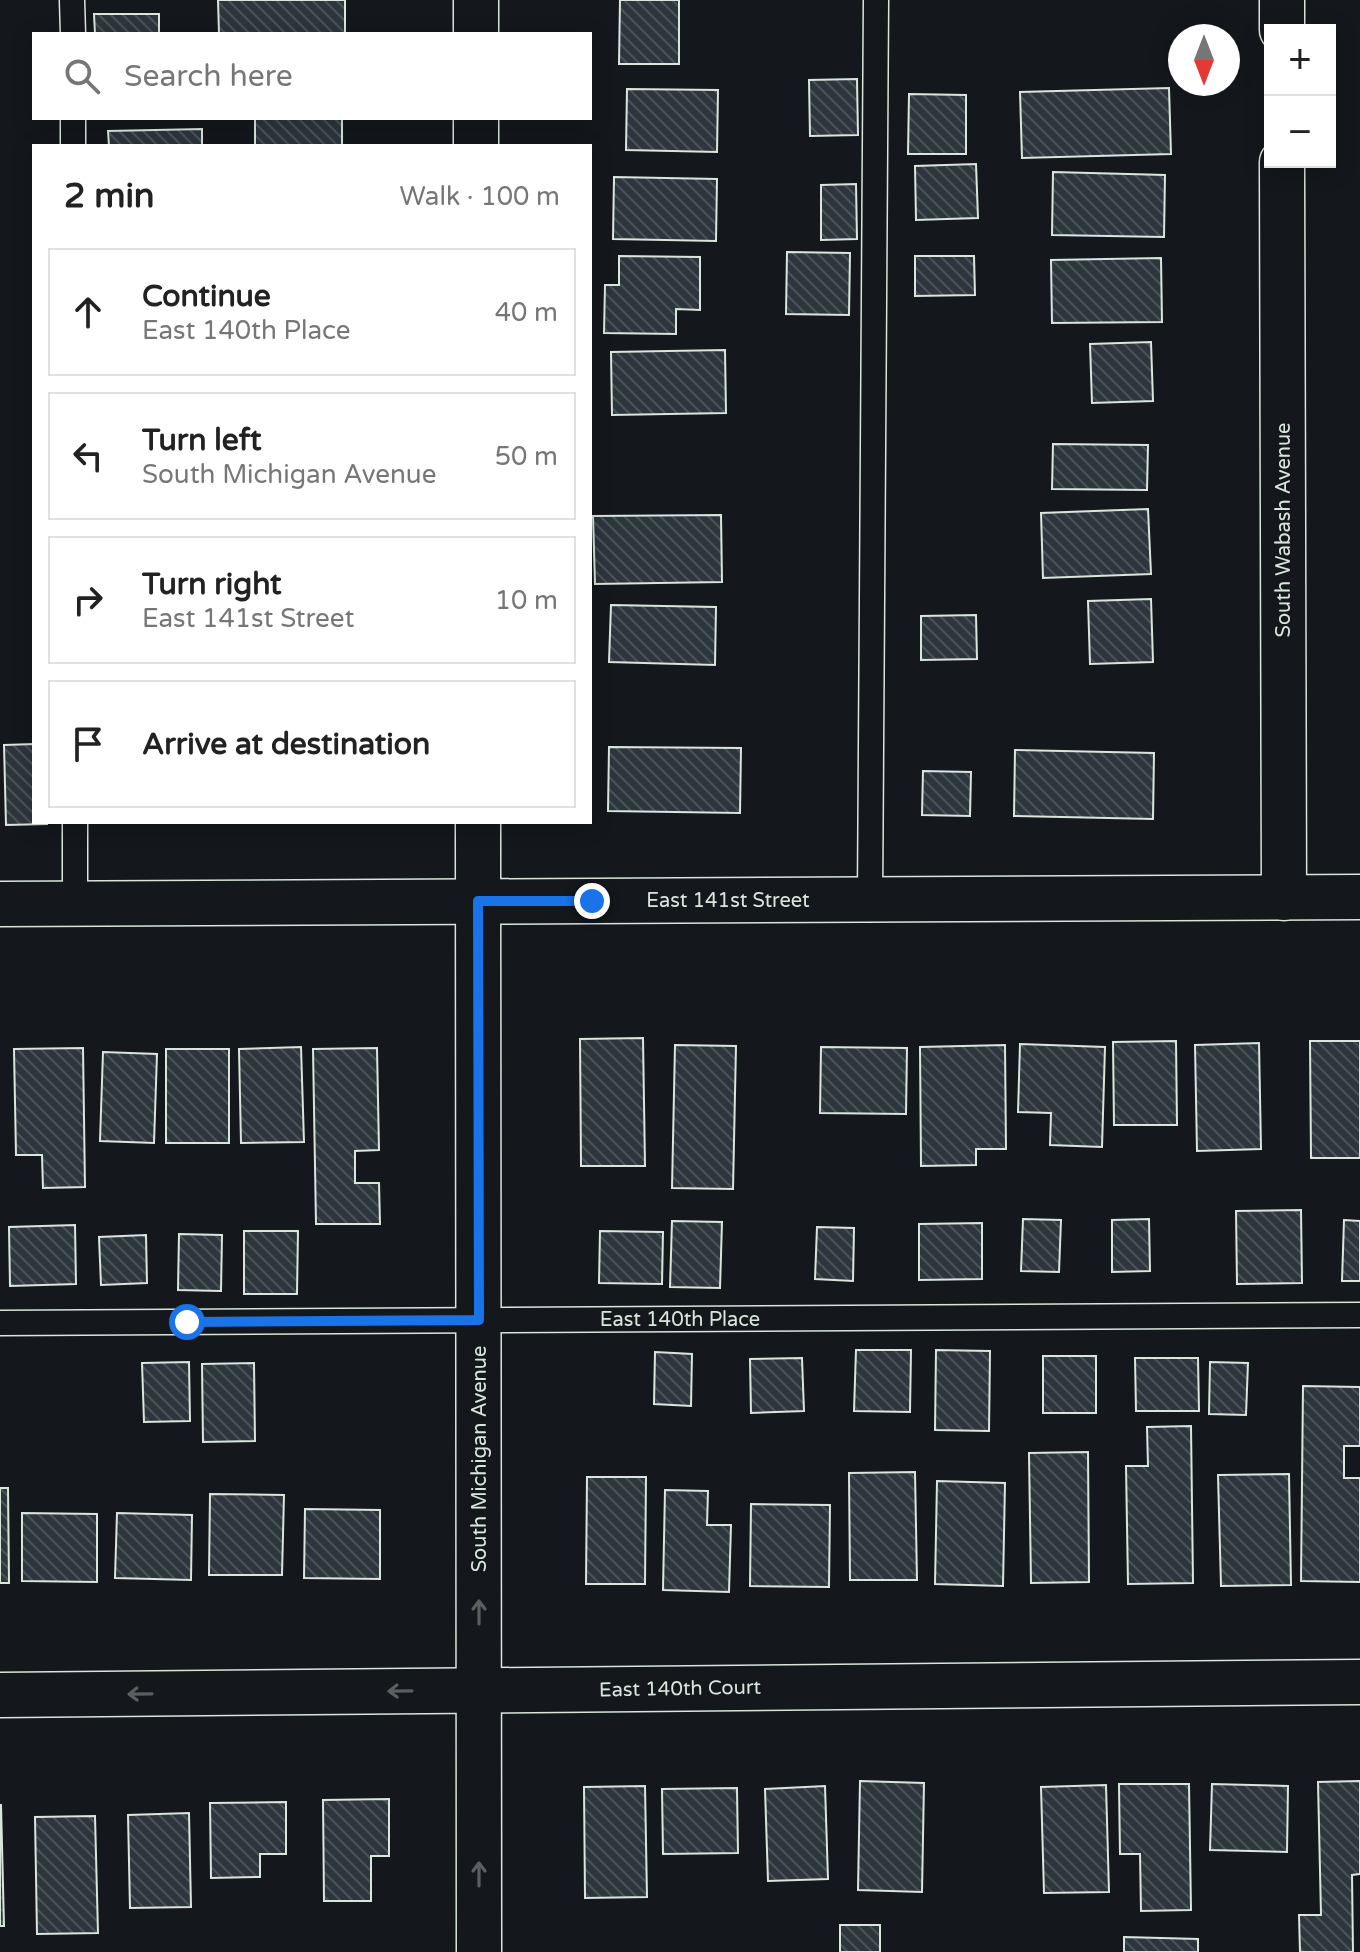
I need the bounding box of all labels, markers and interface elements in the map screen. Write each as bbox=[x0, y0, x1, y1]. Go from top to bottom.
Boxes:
north arrow bbox=[1168, 24, 1240, 96]
map controls bbox=[1264, 24, 1336, 168]
button: + bbox=[1264, 24, 1336, 96]
search box bbox=[32, 32, 592, 120]
icon: search bbox=[60, 54, 104, 98]
text: Search here bbox=[124, 58, 293, 95]
button: − bbox=[1264, 96, 1336, 168]
text: 2 min bbox=[64, 176, 155, 217]
text: Walk · 100 m bbox=[400, 181, 560, 212]
text: Continue bbox=[142, 278, 271, 315]
icon: ahead bbox=[66, 290, 110, 334]
text: 40 m bbox=[495, 297, 558, 328]
text: East 140th Place bbox=[142, 315, 350, 346]
text: Turn left bbox=[142, 422, 261, 459]
street label: South Wabash Avenue bbox=[1272, 423, 1296, 637]
icon: left bbox=[66, 434, 110, 478]
text: 50 m bbox=[495, 441, 558, 472]
text: South Michigan Avenue bbox=[142, 459, 436, 490]
text: Turn right bbox=[142, 566, 282, 603]
icon: right bbox=[66, 578, 110, 622]
text: 10 m bbox=[495, 585, 558, 616]
text: East 141st Street bbox=[142, 603, 354, 634]
icon: arrive bbox=[66, 722, 110, 766]
text: Arrive at destination bbox=[142, 726, 430, 763]
route end bbox=[574, 883, 610, 919]
street label: East 141st Street bbox=[646, 889, 810, 913]
route start bbox=[169, 1304, 205, 1340]
street label: East 140th Place bbox=[600, 1308, 760, 1332]
street label: South Michigan Avenue bbox=[468, 1346, 492, 1572]
one-way arrow bbox=[471, 1599, 487, 1626]
street label: East 140th Court bbox=[599, 1676, 762, 1702]
one-way arrow bbox=[387, 1683, 414, 1699]
one-way arrow bbox=[127, 1686, 154, 1701]
one-way arrow bbox=[471, 1861, 487, 1888]

